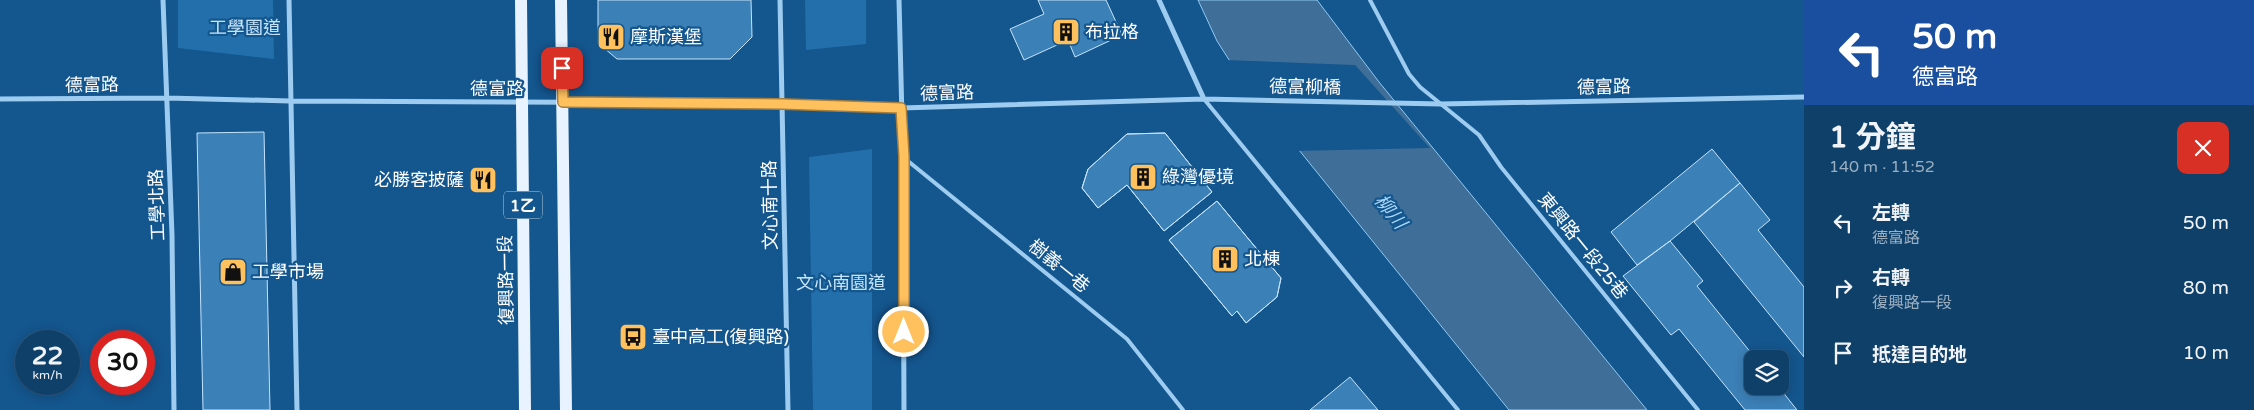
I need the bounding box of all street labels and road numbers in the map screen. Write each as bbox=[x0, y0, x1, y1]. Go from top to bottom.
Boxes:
street label: 德富路 bbox=[65, 74, 119, 96]
street label: 德富柳橋 bbox=[1269, 75, 1341, 99]
street label: 德富路 bbox=[1577, 76, 1631, 98]
street label: 德富路 bbox=[470, 78, 524, 100]
street label: 德富路 bbox=[920, 81, 974, 105]
street label: 文心南十路 bbox=[758, 160, 782, 250]
street label: 工學北路 bbox=[145, 169, 169, 241]
street label: 東興路一段25巷 bbox=[1533, 188, 1633, 304]
road number: 1乙 bbox=[504, 192, 542, 218]
street label: 復興路一段 bbox=[494, 235, 518, 325]
street label: 樹義一巷 bbox=[1024, 235, 1094, 297]

